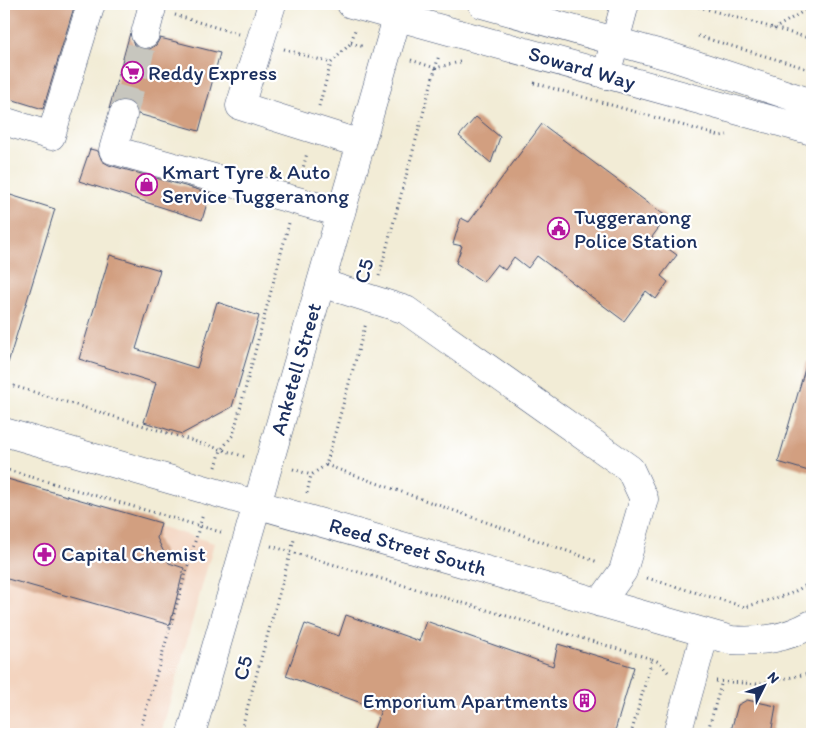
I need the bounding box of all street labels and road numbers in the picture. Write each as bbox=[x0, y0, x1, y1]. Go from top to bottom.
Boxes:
street label: Soward Way bbox=[526, 40, 639, 95]
street label: C5 bbox=[348, 256, 379, 286]
street label: Anketell Street bbox=[265, 300, 326, 438]
street label: Reed Street South bbox=[326, 512, 490, 581]
street label: C5 bbox=[227, 653, 258, 683]

